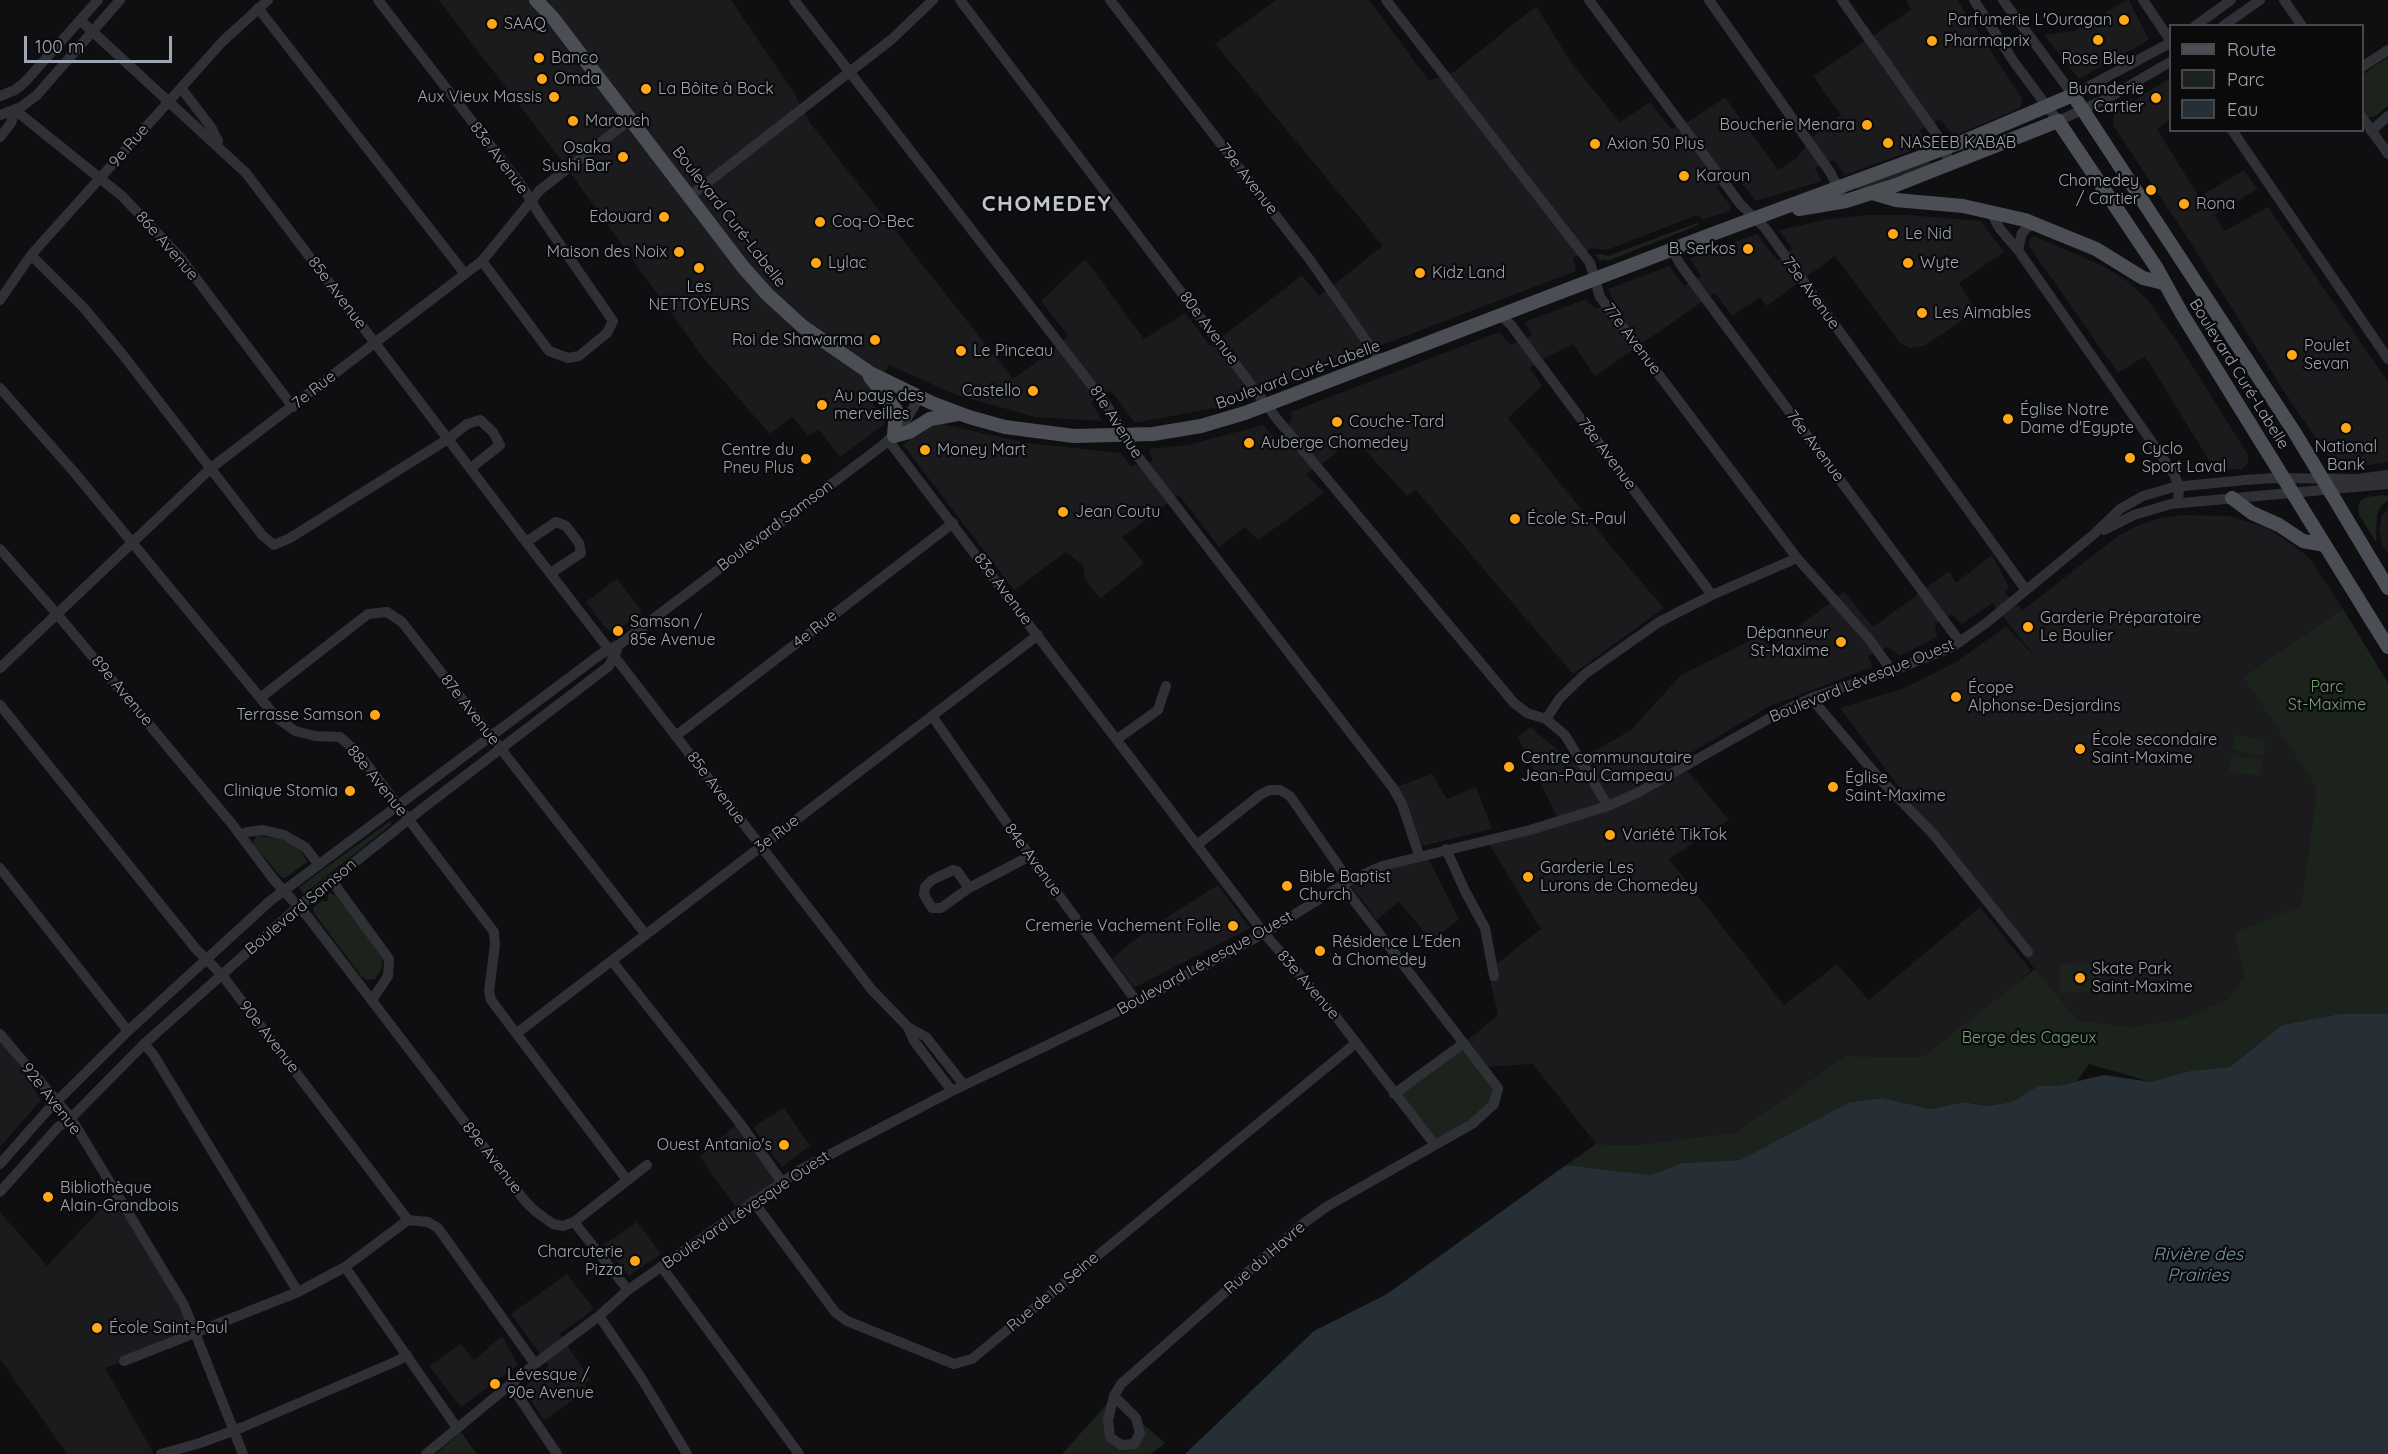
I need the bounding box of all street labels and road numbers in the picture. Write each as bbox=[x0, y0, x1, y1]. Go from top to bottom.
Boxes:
street label: 83e Avenue bbox=[466, 118, 532, 198]
street label: 9e Rue bbox=[105, 120, 153, 172]
street label: 79e Avenue bbox=[1214, 139, 1282, 219]
street label: Boulevard Curé-Labelle bbox=[668, 143, 790, 291]
street label: 86e Avenue bbox=[132, 207, 202, 285]
street label: 85e Avenue bbox=[304, 253, 370, 333]
street label: 75e Avenue bbox=[1778, 253, 1844, 333]
street label: 80e Avenue bbox=[1175, 288, 1243, 368]
street label: Boulevard Curé-Labelle bbox=[2185, 295, 2293, 453]
street label: 77e Avenue bbox=[1599, 299, 1665, 379]
street label: Boulevard Curé-Labelle bbox=[1213, 336, 1383, 414]
street label: 7e Rue bbox=[288, 367, 340, 413]
street label: 81e Avenue bbox=[1085, 382, 1147, 462]
street label: 76e Avenue bbox=[1782, 406, 1848, 486]
street label: 78e Avenue bbox=[1574, 414, 1640, 494]
street label: Boulevard Samson bbox=[714, 476, 836, 576]
street label: 83e Avenue bbox=[970, 549, 1036, 629]
street label: 4e Rue bbox=[789, 606, 841, 652]
street label: Boulevard Lévesque Ouest bbox=[1767, 635, 1957, 727]
street label: 89e Avenue bbox=[87, 652, 157, 730]
street label: 87e Avenue bbox=[436, 671, 504, 749]
street label: 88e Avenue bbox=[343, 742, 411, 820]
street label: 85e Avenue bbox=[683, 748, 749, 828]
street label: 3e Rue bbox=[751, 811, 803, 857]
street label: 84e Avenue bbox=[1000, 820, 1066, 900]
street label: Boulevard Samson bbox=[241, 855, 361, 959]
street label: Boulevard Lévesque Ouest bbox=[1114, 907, 1296, 1019]
street label: 83e Avenue bbox=[1273, 947, 1343, 1023]
street label: 90e Avenue bbox=[235, 997, 303, 1077]
street label: 92e Avenue bbox=[17, 1059, 85, 1139]
street label: 89e Avenue bbox=[458, 1118, 526, 1198]
street label: Boulevard Lévesque Ouest bbox=[659, 1147, 833, 1273]
street label: Rue du Havre bbox=[1221, 1218, 1309, 1298]
street label: Rue de la Seine bbox=[1003, 1248, 1103, 1336]

